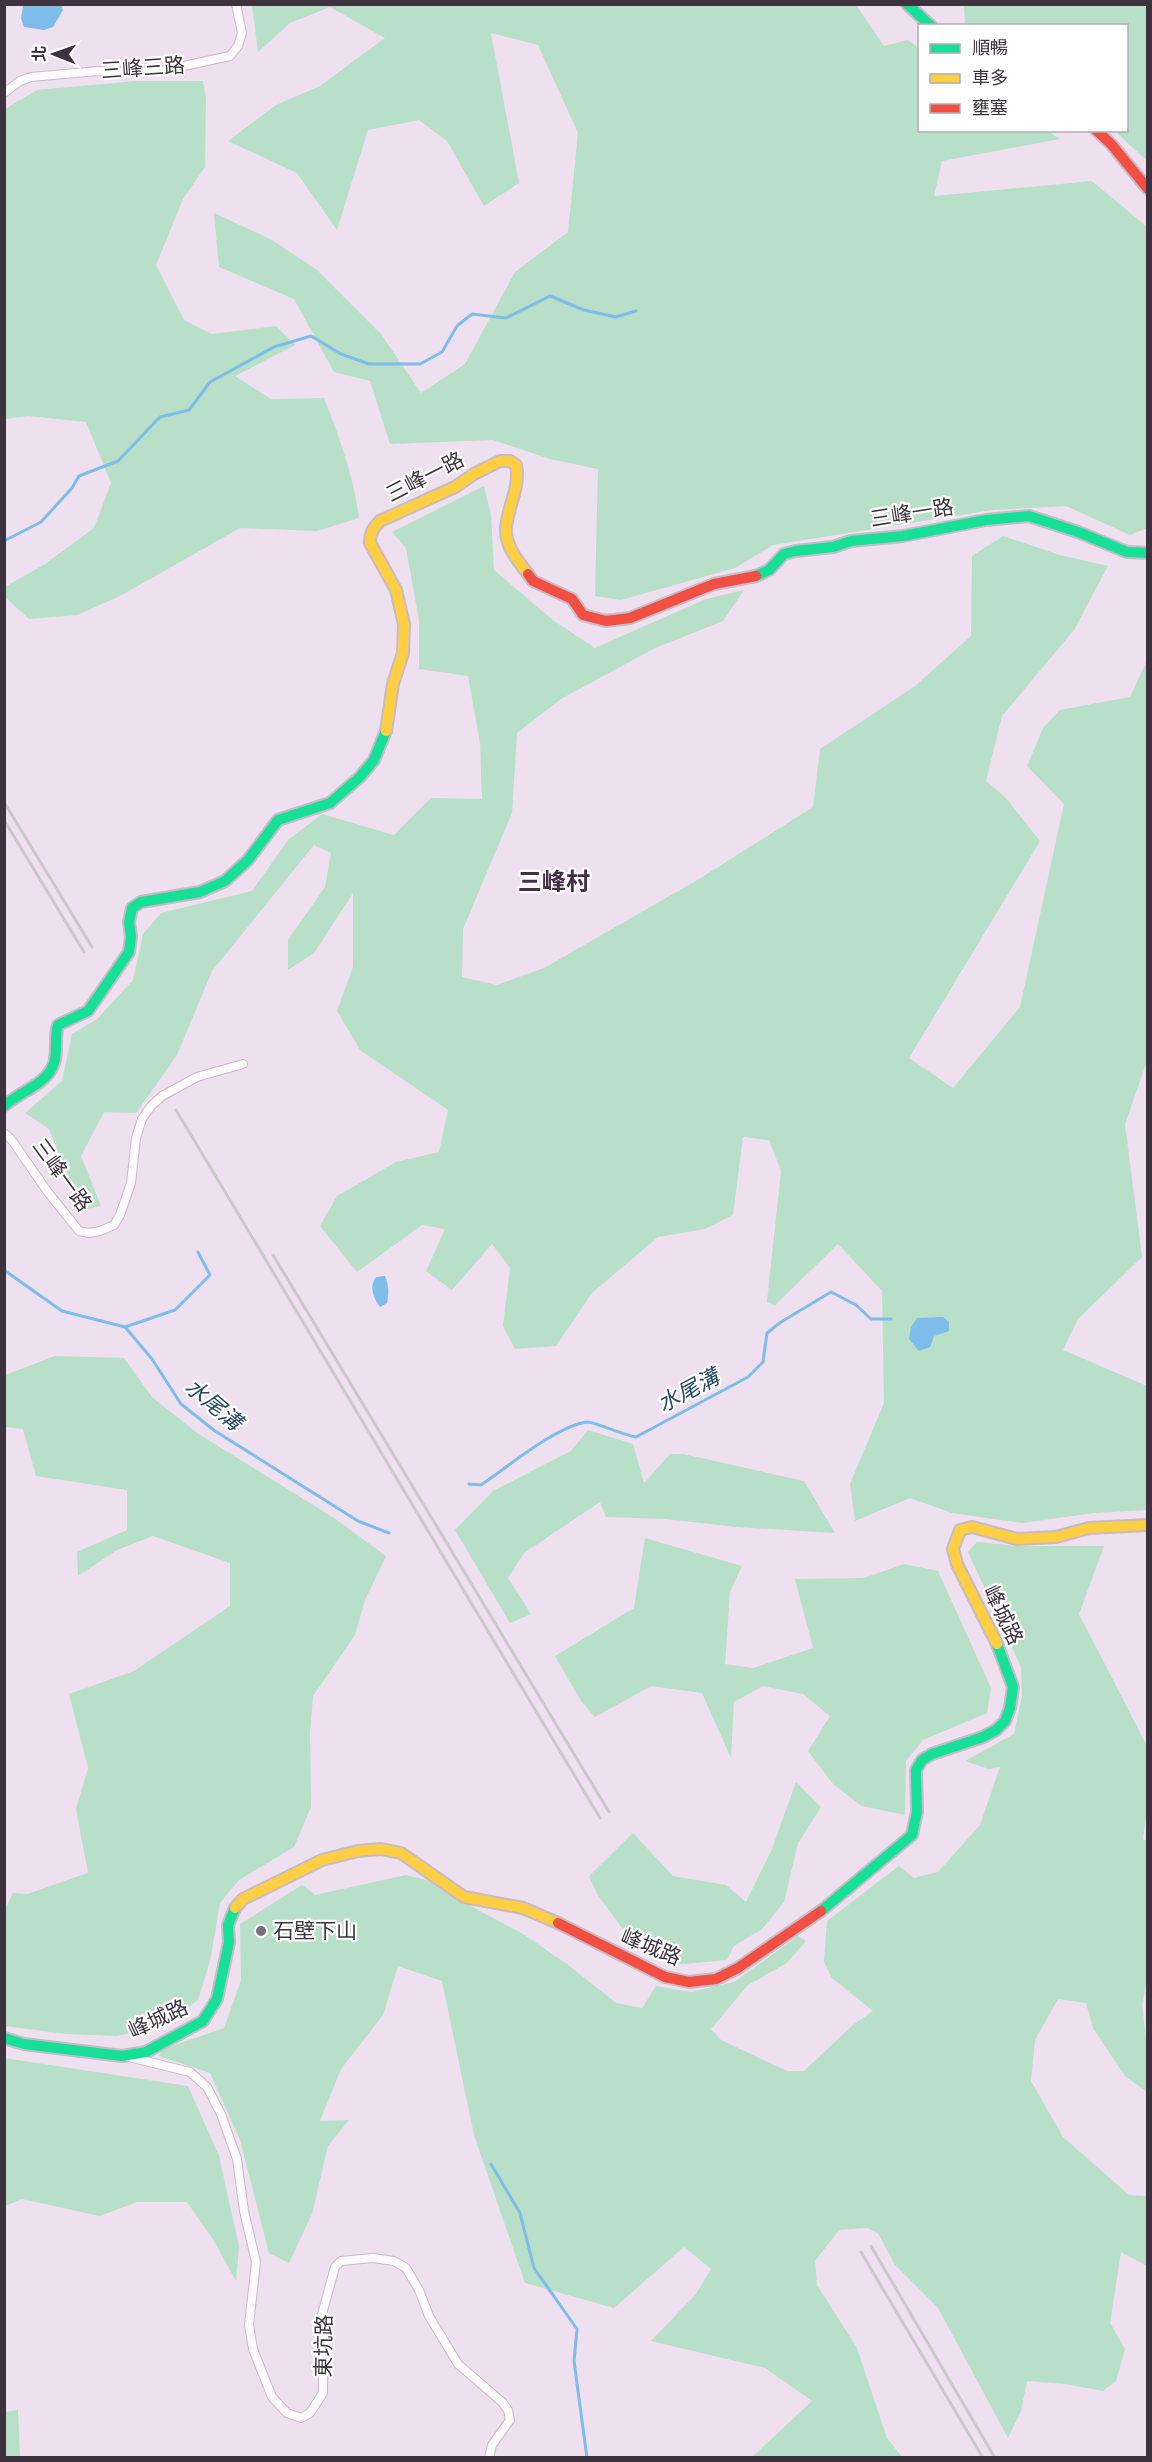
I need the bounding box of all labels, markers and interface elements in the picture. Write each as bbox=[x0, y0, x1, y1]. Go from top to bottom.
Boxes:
north arrow bbox=[24, 24, 84, 84]
legend bbox=[918, 24, 1128, 132]
text: 順暢 bbox=[972, 35, 1008, 61]
text: 北 bbox=[28, 46, 51, 62]
street label: 三峰三路 bbox=[100, 50, 186, 86]
text: 車多 bbox=[972, 65, 1008, 91]
text: 壅塞 bbox=[972, 95, 1008, 121]
street label: 三峰一路 bbox=[381, 445, 469, 509]
street label: 三峰一路 bbox=[868, 492, 956, 534]
district label: 三峰村 bbox=[518, 864, 590, 899]
street label: 三峰一路 bbox=[25, 1132, 99, 1218]
water label: 水尾溝 bbox=[651, 1359, 727, 1420]
water label: 水尾溝 bbox=[178, 1371, 252, 1439]
street label: 峰城路 bbox=[976, 1580, 1030, 1650]
place label: 石壁下山 bbox=[273, 1916, 357, 1946]
street label: 峰城路 bbox=[616, 1921, 686, 1973]
marker: 石壁下山 bbox=[254, 1924, 268, 1938]
street label: 峰城路 bbox=[123, 1992, 193, 2046]
street label: 東坑路 bbox=[308, 2314, 340, 2378]

